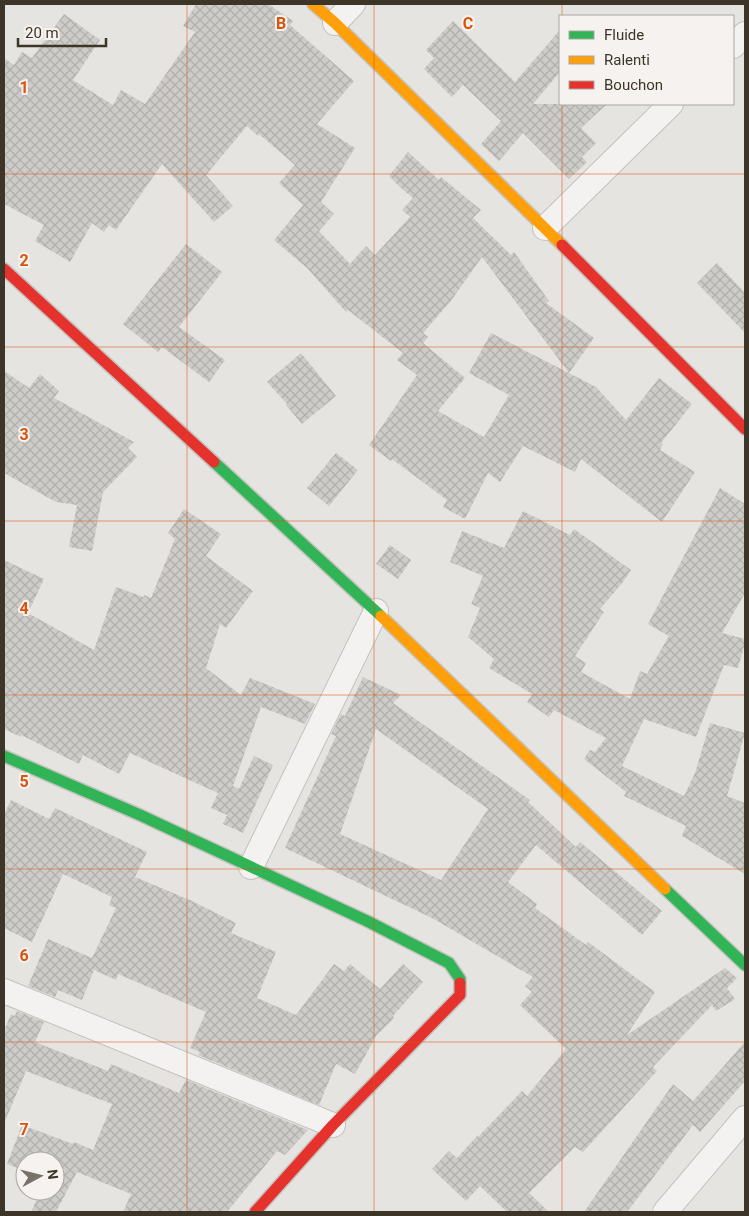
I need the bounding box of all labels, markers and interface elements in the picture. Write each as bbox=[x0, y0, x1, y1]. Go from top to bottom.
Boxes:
text: B bbox=[276, 14, 286, 33]
text: C bbox=[463, 14, 473, 33]
scale bar bbox=[18, 15, 105, 47]
legend bbox=[559, 15, 734, 105]
text: 20 m bbox=[25, 24, 59, 42]
text: Fluide bbox=[604, 26, 644, 44]
text: Ralenti bbox=[604, 51, 650, 69]
text: Bouchon bbox=[604, 76, 663, 94]
text: 1 bbox=[19, 78, 29, 97]
text: 2 bbox=[19, 251, 29, 270]
text: 3 bbox=[19, 425, 29, 444]
text: 4 bbox=[19, 599, 29, 618]
text: 5 bbox=[19, 772, 29, 791]
text: 6 bbox=[19, 946, 29, 965]
text: 7 bbox=[19, 1120, 29, 1139]
north arrow bbox=[15, 1151, 65, 1201]
text: N bbox=[44, 1169, 61, 1180]

